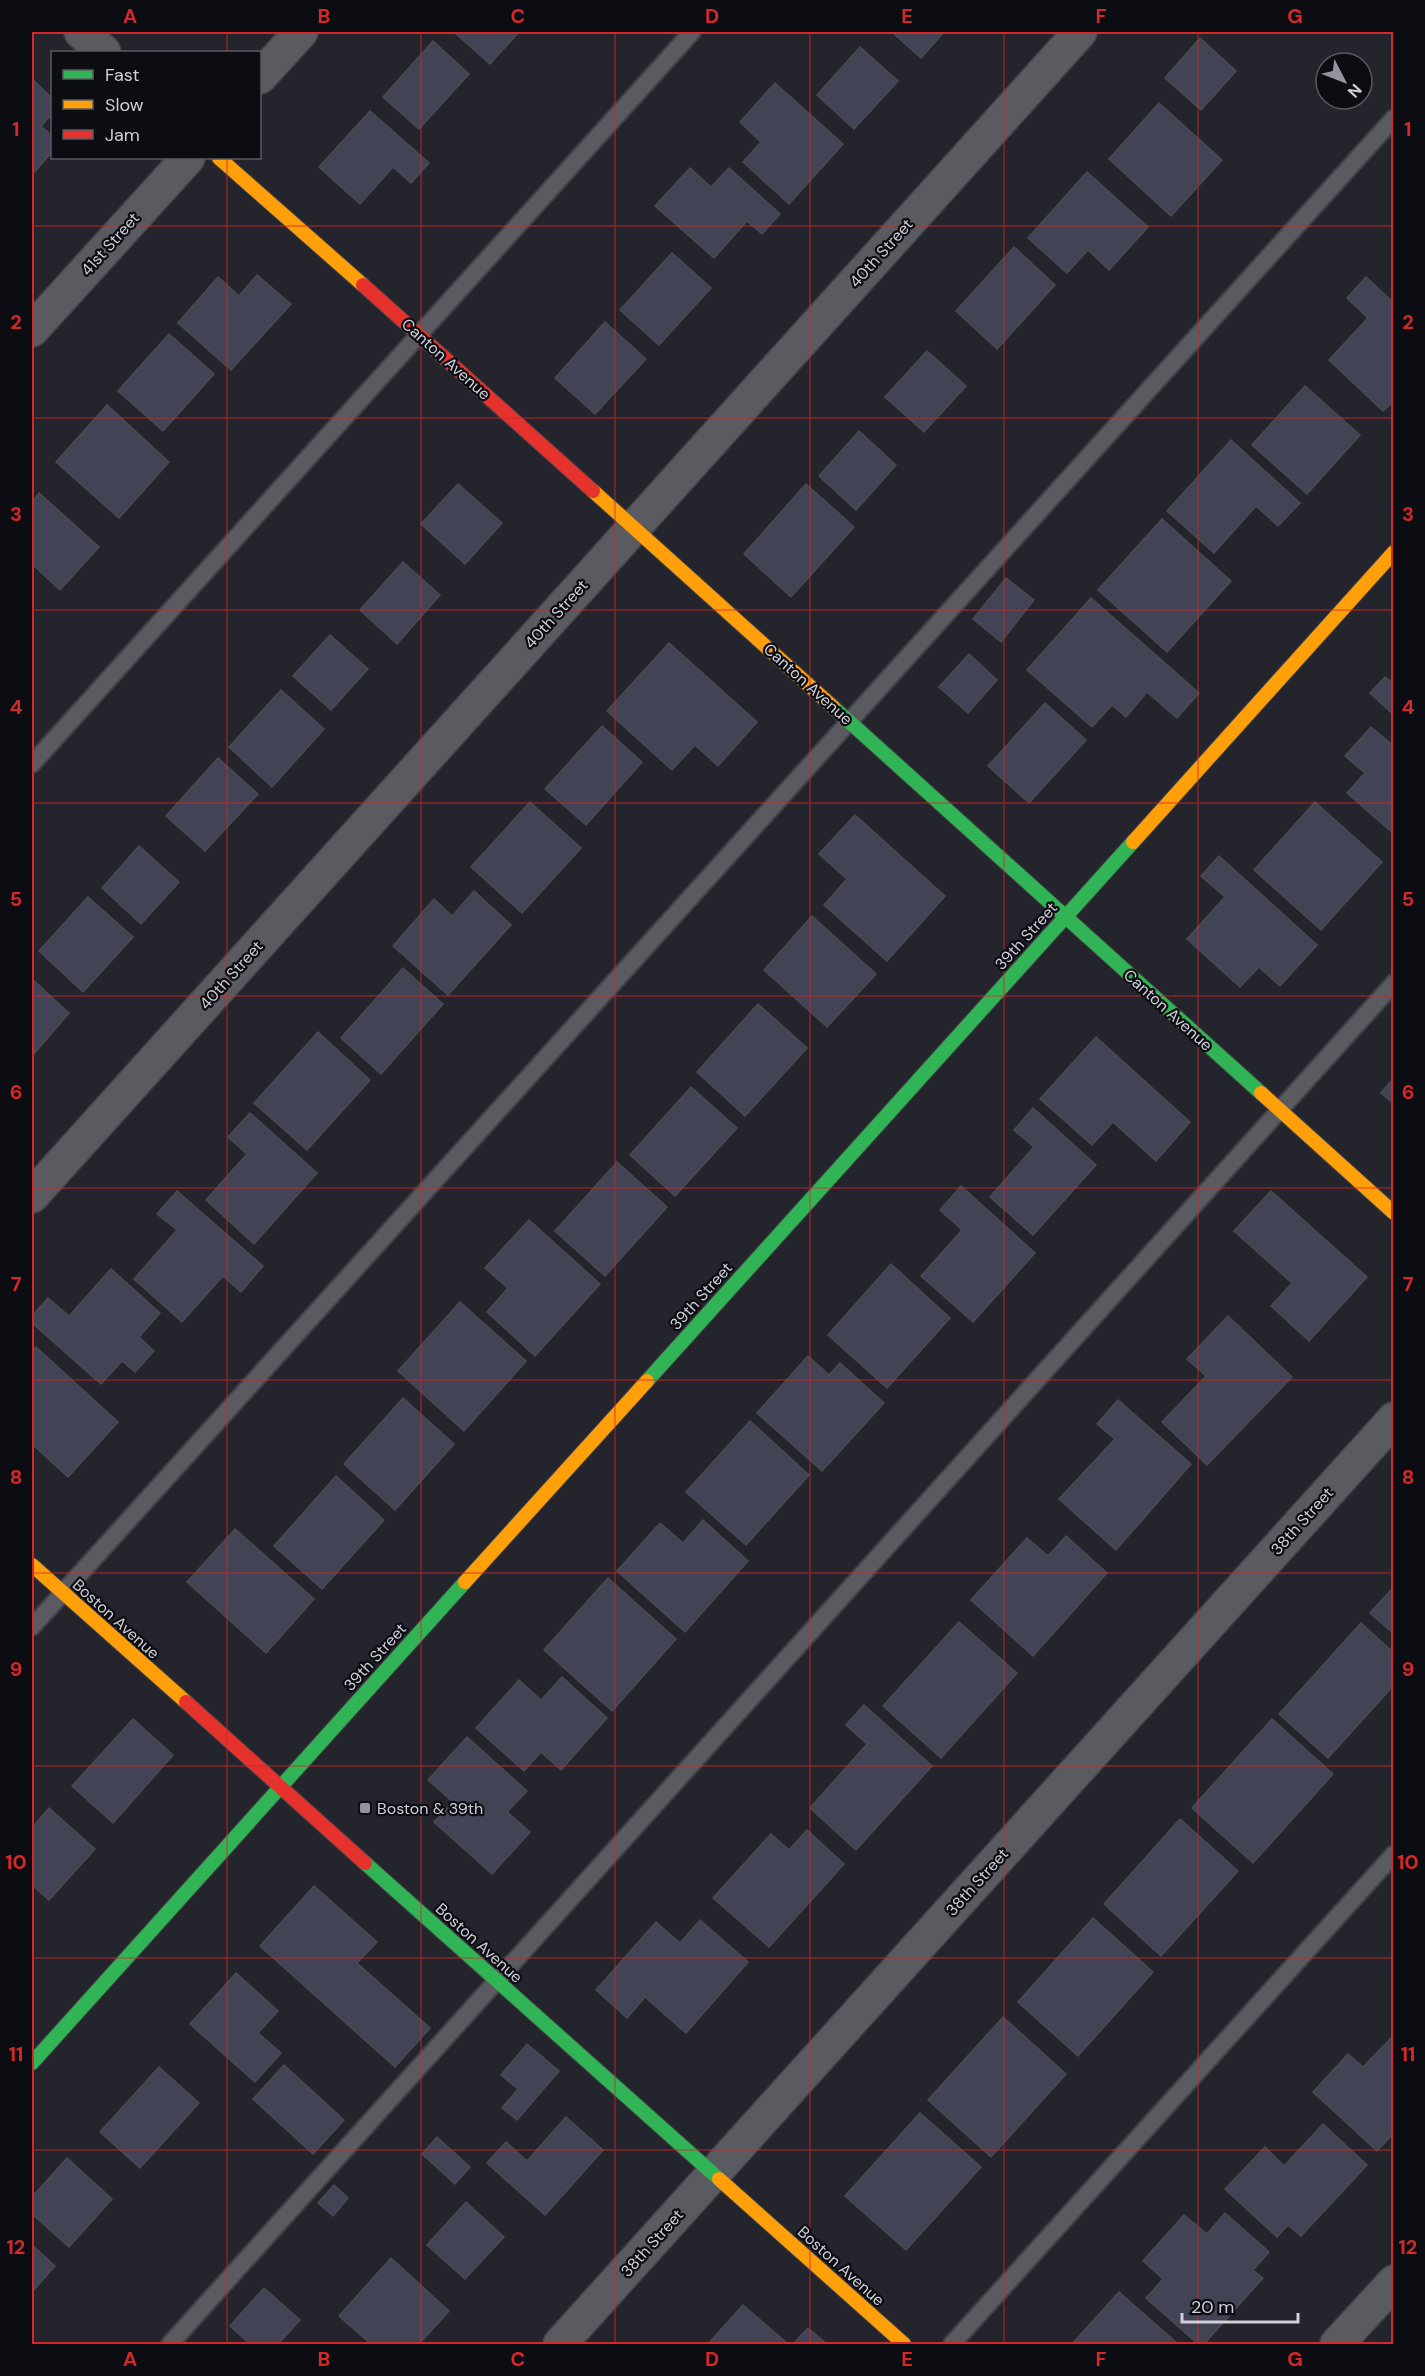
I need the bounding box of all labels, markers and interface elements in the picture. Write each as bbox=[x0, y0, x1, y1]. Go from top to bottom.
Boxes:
text: A bbox=[123, 3, 137, 29]
text: B bbox=[318, 3, 330, 29]
text: C bbox=[511, 3, 525, 29]
text: D bbox=[705, 3, 719, 29]
text: E bbox=[901, 3, 913, 29]
text: F bbox=[1095, 3, 1107, 29]
text: G bbox=[1287, 3, 1303, 29]
legend bbox=[51, 51, 261, 159]
north arrow bbox=[1314, 51, 1374, 111]
text: Fast bbox=[105, 63, 140, 87]
text: N bbox=[1343, 79, 1366, 102]
text: Slow bbox=[105, 93, 144, 117]
text: 1 bbox=[12, 116, 20, 142]
text: 1 bbox=[1404, 116, 1412, 142]
text: Jam bbox=[105, 123, 140, 147]
street label: 41st Street bbox=[76, 208, 144, 280]
street label: 40th Street bbox=[845, 214, 917, 292]
text: 2 bbox=[10, 309, 22, 335]
text: 2 bbox=[1402, 309, 1414, 335]
street label: Canton Avenue bbox=[397, 313, 495, 405]
text: 3 bbox=[10, 501, 22, 527]
text: 3 bbox=[1402, 501, 1414, 527]
street label: 40th Street bbox=[520, 575, 592, 653]
street label: Canton Avenue bbox=[759, 638, 857, 730]
text: 4 bbox=[10, 694, 23, 720]
text: 4 bbox=[1402, 694, 1415, 720]
text: 5 bbox=[10, 886, 22, 912]
text: 5 bbox=[1402, 886, 1414, 912]
street label: 39th Street bbox=[990, 898, 1062, 974]
street label: 40th Street bbox=[195, 936, 267, 1014]
street label: Canton Avenue bbox=[1119, 964, 1217, 1056]
text: 6 bbox=[10, 1079, 22, 1105]
text: 6 bbox=[1402, 1079, 1414, 1105]
street label: 39th Street bbox=[665, 1258, 737, 1334]
text: 7 bbox=[11, 1271, 22, 1297]
text: 7 bbox=[1403, 1271, 1414, 1297]
text: 8 bbox=[10, 1464, 22, 1490]
text: 8 bbox=[1402, 1464, 1414, 1490]
street label: 38th Street bbox=[1266, 1483, 1338, 1559]
street label: Boston Avenue bbox=[68, 1574, 164, 1664]
street label: 39th Street bbox=[339, 1619, 411, 1695]
text: 9 bbox=[10, 1656, 22, 1682]
text: 9 bbox=[1402, 1656, 1414, 1682]
place label: Boston & 39th bbox=[377, 1798, 483, 1819]
marker: Boston & 39th bbox=[358, 1801, 372, 1815]
street label: 38th Street bbox=[941, 1844, 1013, 1920]
text: 10 bbox=[5, 1849, 27, 1875]
text: 10 bbox=[1397, 1849, 1419, 1875]
street label: Boston Avenue bbox=[431, 1898, 527, 1988]
text: 11 bbox=[9, 2041, 23, 2067]
text: 11 bbox=[1401, 2041, 1415, 2067]
street label: 38th Street bbox=[616, 2205, 688, 2281]
street label: Boston Avenue bbox=[793, 2221, 889, 2311]
text: 12 bbox=[7, 2234, 25, 2260]
text: 12 bbox=[1399, 2234, 1417, 2260]
scale bar bbox=[1182, 2286, 1298, 2324]
text: 20 m bbox=[1191, 2295, 1234, 2319]
text: A bbox=[123, 2346, 137, 2372]
text: B bbox=[318, 2346, 330, 2372]
text: C bbox=[511, 2346, 525, 2372]
text: D bbox=[705, 2346, 719, 2372]
text: E bbox=[901, 2346, 913, 2372]
text: F bbox=[1095, 2346, 1107, 2372]
text: G bbox=[1287, 2346, 1303, 2372]

